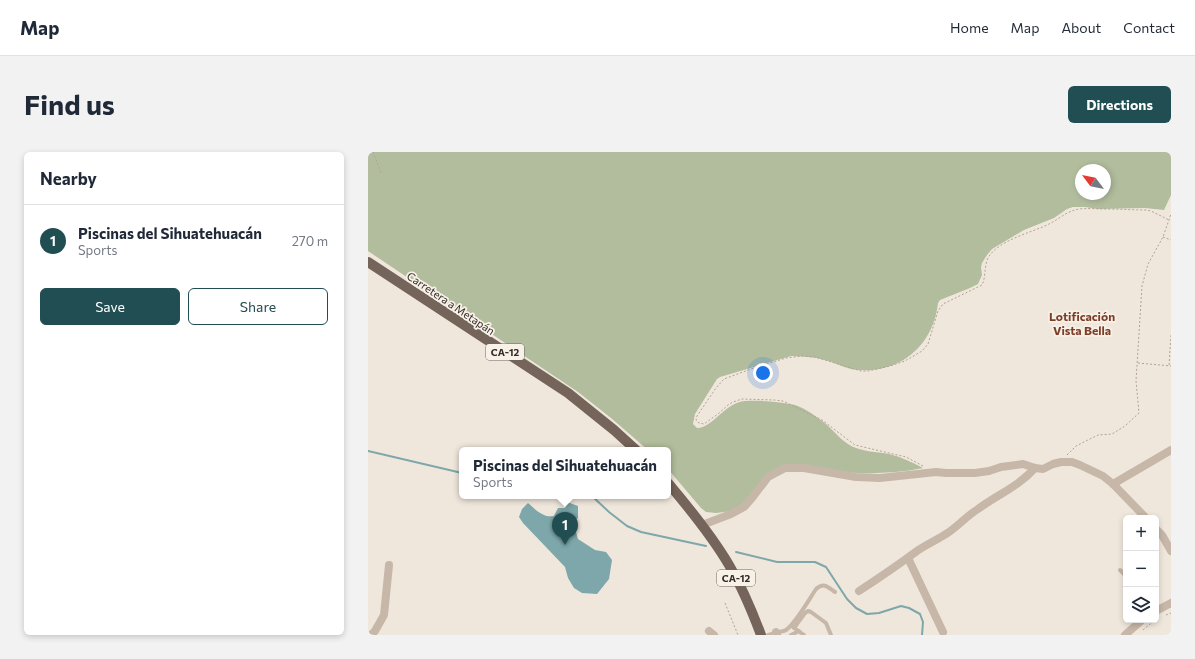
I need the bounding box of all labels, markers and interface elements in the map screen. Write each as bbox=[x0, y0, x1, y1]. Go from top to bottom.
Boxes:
text: Map bbox=[20, 16, 59, 39]
text: Home bbox=[950, 19, 989, 36]
text: Map bbox=[1011, 19, 1039, 36]
text: About bbox=[1061, 19, 1101, 36]
text: Contact bbox=[1123, 19, 1175, 36]
button: Directions bbox=[1068, 86, 1171, 123]
text: Find us bbox=[24, 87, 115, 121]
north arrow bbox=[1075, 164, 1111, 200]
text: Nearby bbox=[40, 168, 97, 189]
text: Piscinas del Sihuatehuacán bbox=[78, 224, 262, 242]
text: 1 bbox=[50, 233, 56, 249]
text: 270 m bbox=[292, 233, 328, 249]
text: Sports bbox=[78, 242, 118, 258]
street label: Carretera a Metapán bbox=[405, 269, 497, 337]
button: Save bbox=[40, 288, 180, 325]
button: Share bbox=[188, 288, 328, 325]
district label: Lotificación Vista Bella bbox=[1049, 309, 1115, 337]
road number: CA-12 bbox=[486, 344, 524, 360]
your location bbox=[753, 363, 773, 383]
popup bbox=[459, 447, 671, 499]
text: Piscinas del Sihuatehuacán bbox=[473, 456, 657, 474]
text: Sports bbox=[473, 474, 513, 490]
pin: 1 bbox=[552, 512, 578, 545]
map controls bbox=[1123, 515, 1159, 623]
button: + bbox=[1123, 515, 1159, 551]
button: − bbox=[1123, 551, 1159, 587]
road number: CA-12 bbox=[717, 570, 755, 586]
button: layers bbox=[1123, 587, 1159, 623]

